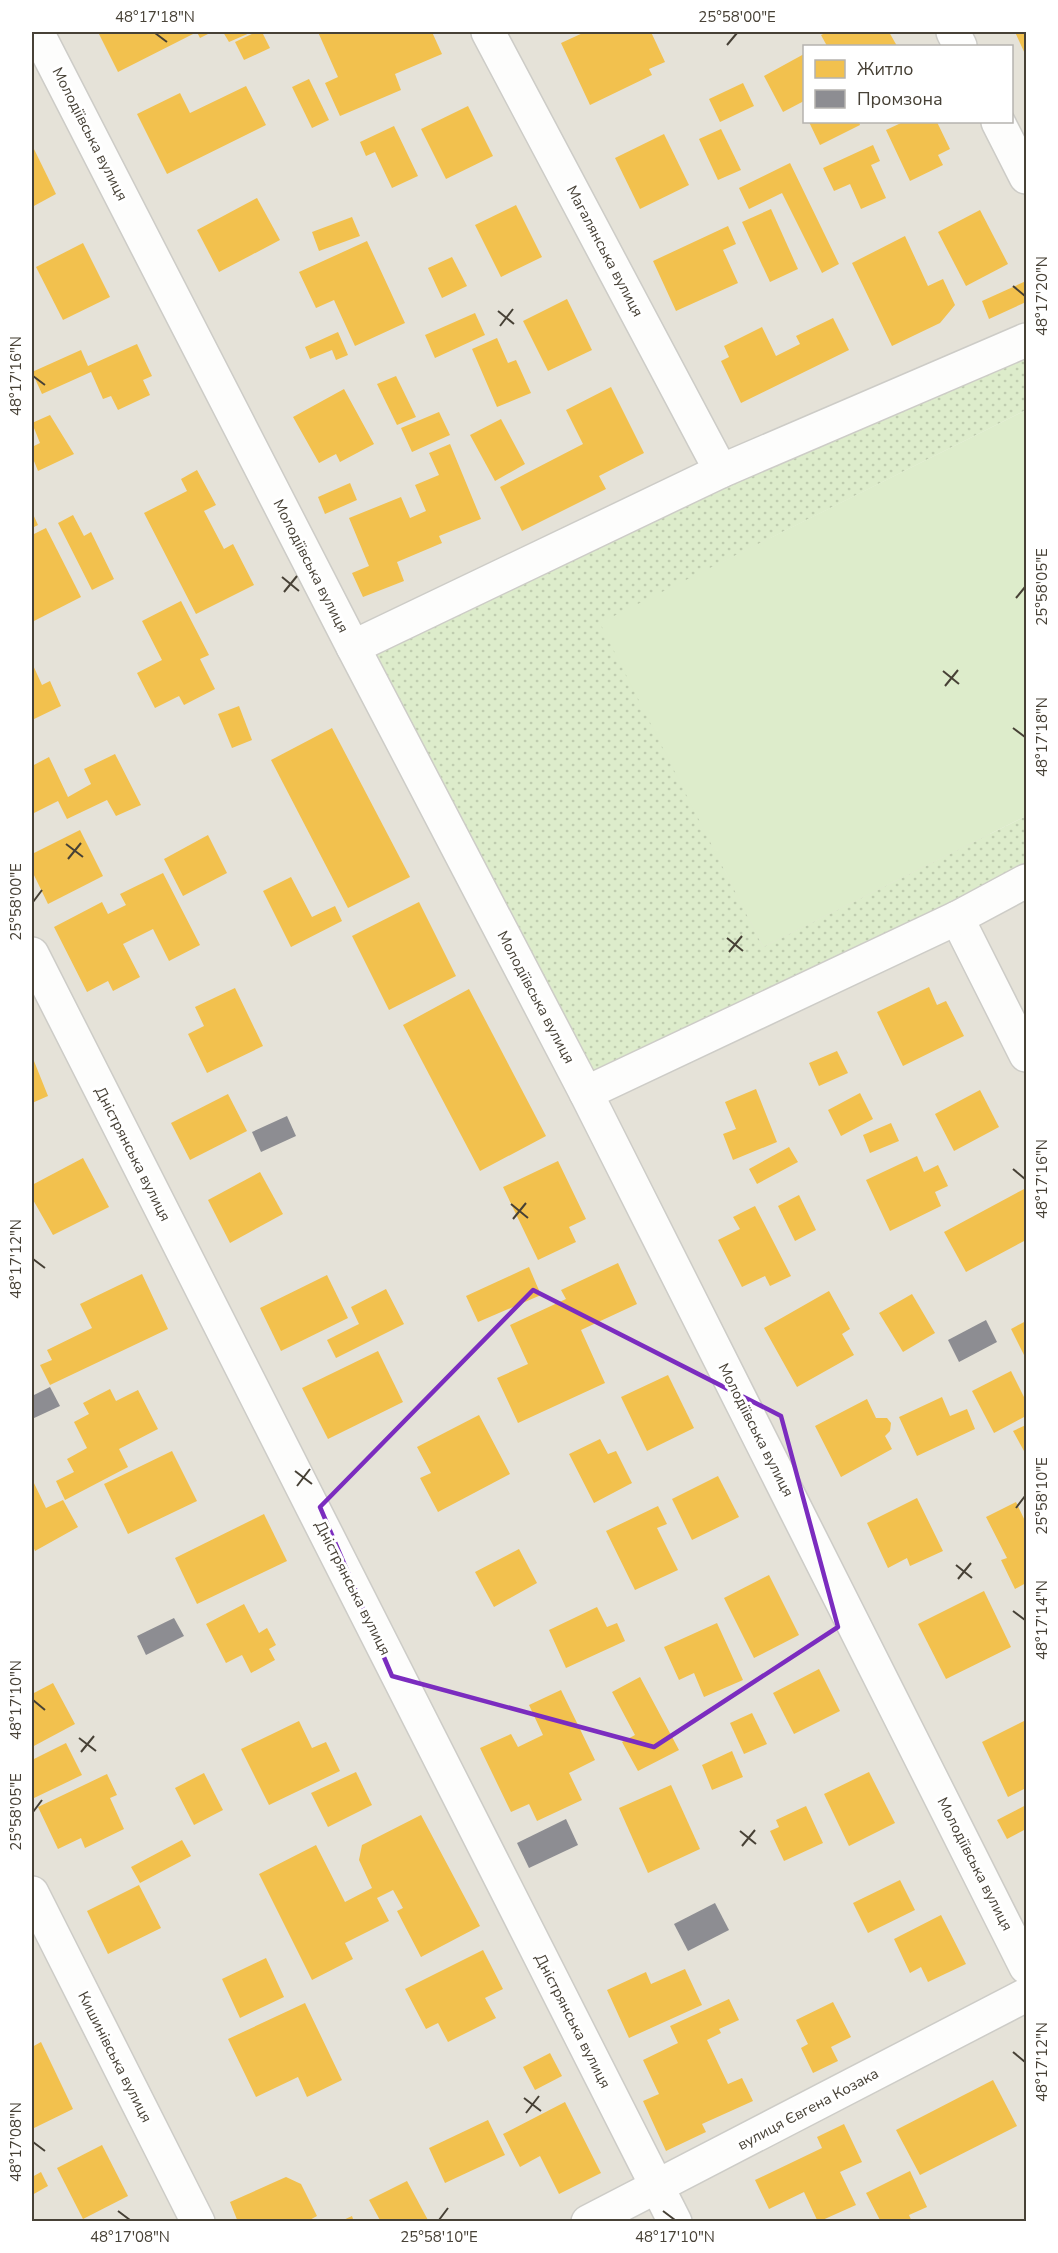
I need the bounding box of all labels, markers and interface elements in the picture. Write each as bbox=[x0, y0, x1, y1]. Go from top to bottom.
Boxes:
text: 48°17'18"N bbox=[115, 7, 195, 27]
text: 25°58'00"E bbox=[698, 7, 776, 27]
legend bbox=[803, 45, 1013, 123]
text: Житло bbox=[857, 57, 913, 81]
street label: Молодіївська вулиця bbox=[48, 64, 132, 204]
text: Промзона bbox=[857, 87, 943, 111]
street label: Магалянська вулиця bbox=[562, 182, 648, 320]
text: 48°17'20"N bbox=[1032, 256, 1052, 336]
text: 48°17'16"N bbox=[6, 336, 26, 416]
street label: Молодіївська вулиця bbox=[269, 496, 353, 636]
text: 25°58'05"E bbox=[1032, 548, 1052, 626]
text: 48°17'18"N bbox=[1032, 697, 1052, 777]
text: 25°58'00"E bbox=[6, 863, 26, 941]
street label: Молодіївська вулиця bbox=[493, 927, 579, 1067]
street label: Дністрянська вулиця bbox=[90, 1083, 176, 1225]
text: 48°17'16"N bbox=[1032, 1139, 1052, 1219]
text: 48°17'12"N bbox=[6, 1219, 26, 1299]
street label: Молодіївська вулиця bbox=[714, 1360, 798, 1500]
text: 25°58'10"E bbox=[1032, 1457, 1052, 1535]
street label: Дністрянська вулиця bbox=[310, 1517, 396, 1659]
text: 48°17'14"N bbox=[1032, 1580, 1052, 1660]
text: 48°17'10"N bbox=[6, 1660, 26, 1740]
text: 25°58'05"E bbox=[6, 1773, 26, 1851]
street label: Молодіївська вулиця bbox=[933, 1794, 1017, 1934]
street label: Дністрянська вулиця bbox=[530, 1950, 616, 2092]
street label: Кишинівська вулиця bbox=[73, 1988, 157, 2126]
text: 48°17'12"N bbox=[1032, 2022, 1052, 2102]
street label: вулиця Євгена Козака bbox=[734, 2063, 882, 2155]
text: 48°17'08"N bbox=[6, 2102, 26, 2182]
text: 48°17'08"N bbox=[90, 2227, 170, 2247]
text: 25°58'10"E bbox=[400, 2227, 478, 2247]
text: 48°17'10"N bbox=[635, 2227, 715, 2247]

